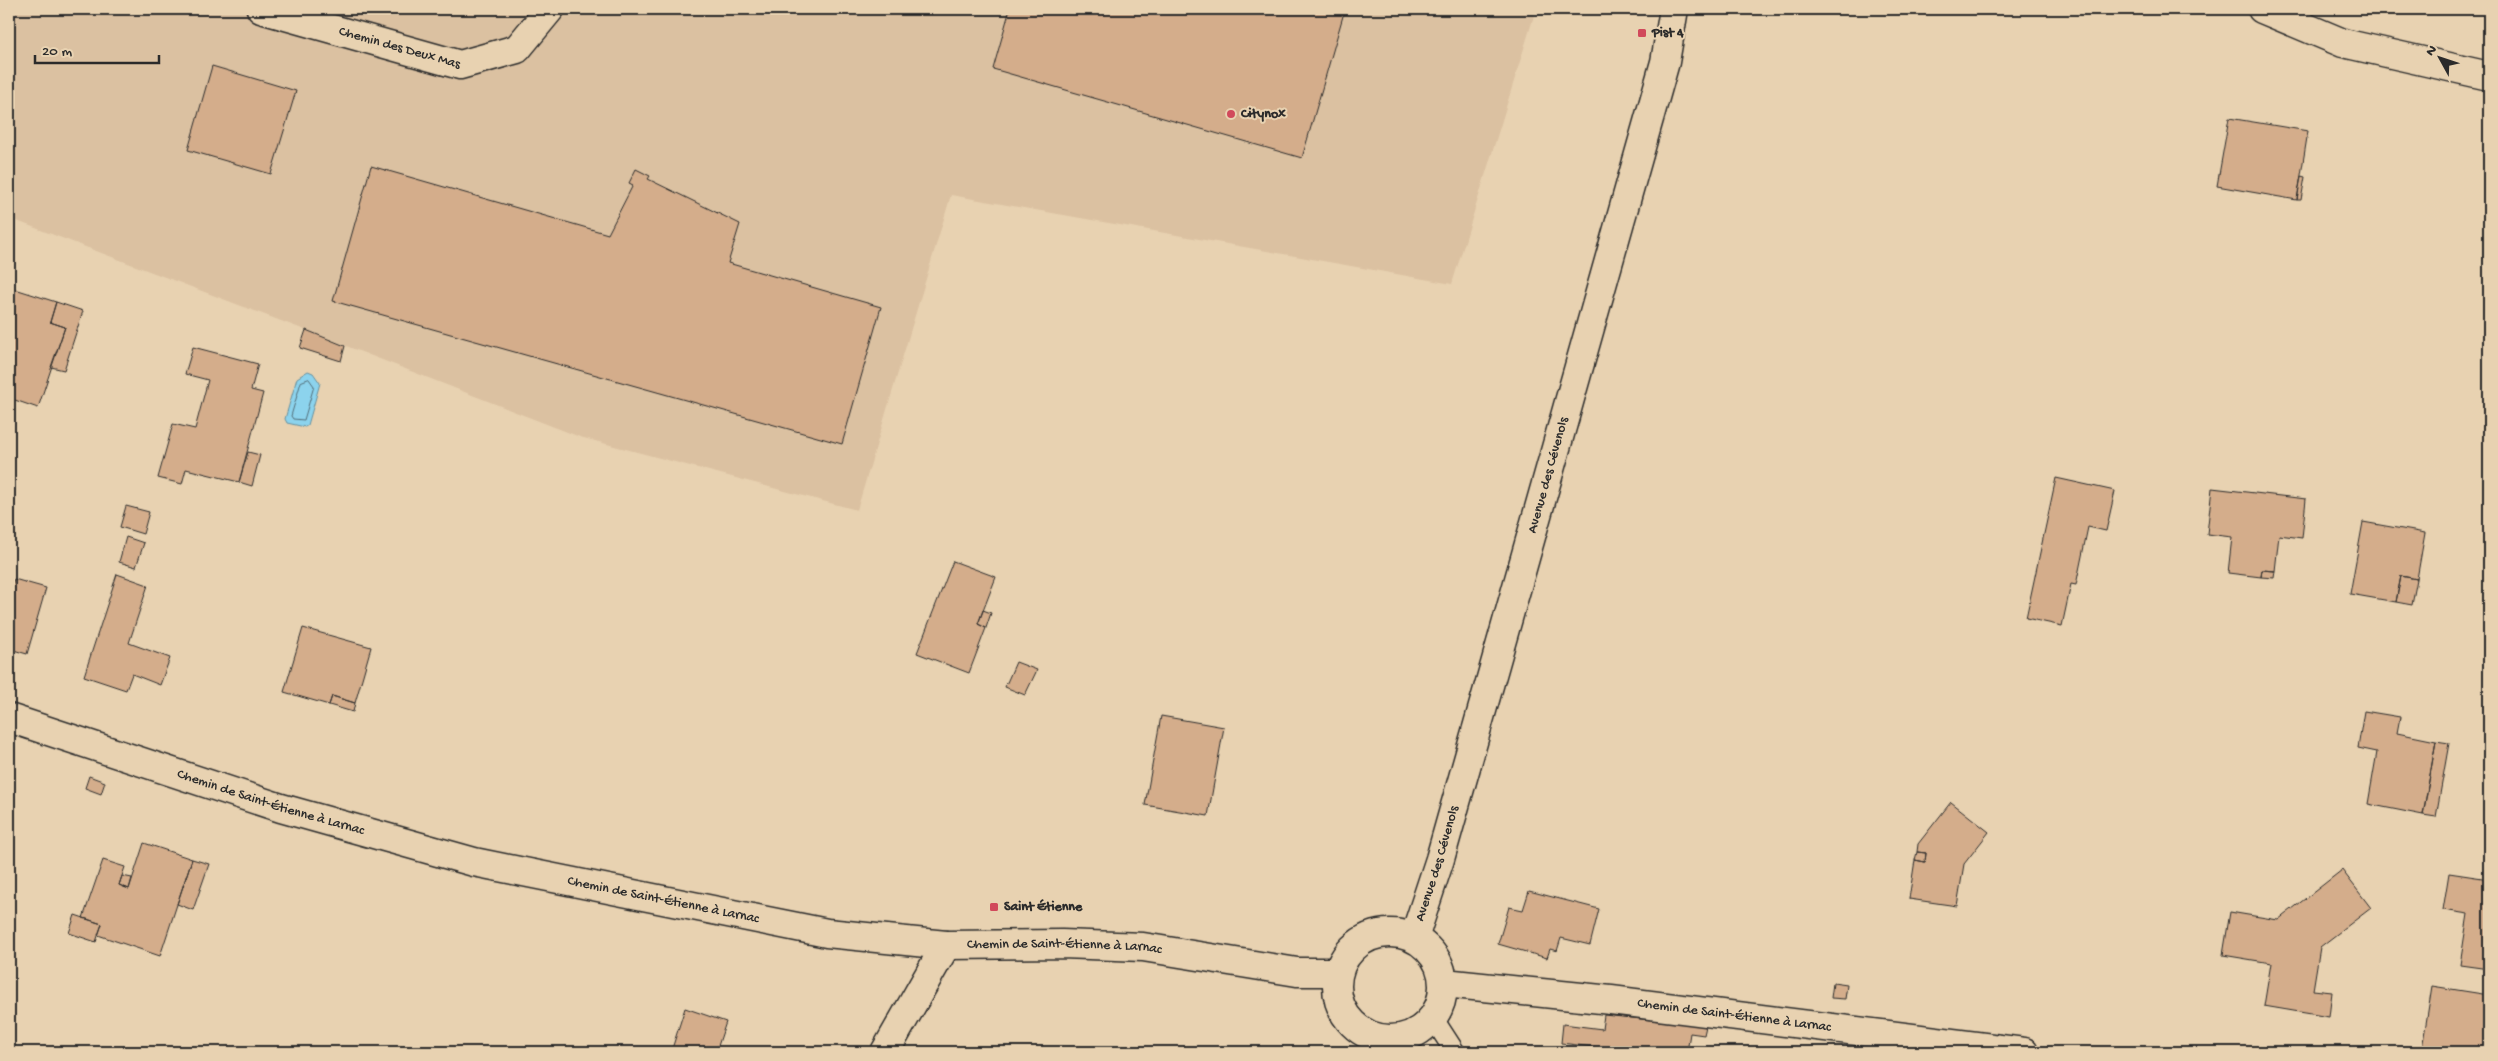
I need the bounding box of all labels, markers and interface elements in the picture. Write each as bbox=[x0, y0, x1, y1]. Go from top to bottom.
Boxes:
street label: Chemin des Deux Mas bbox=[337, 23, 463, 73]
place label: Pist 4 bbox=[1651, 25, 1684, 42]
marker: Pist 4 bbox=[1636, 27, 1648, 39]
scale bar bbox=[35, 32, 159, 64]
north arrow bbox=[2416, 32, 2466, 82]
text: N bbox=[2423, 42, 2441, 60]
text: 20 m bbox=[42, 43, 72, 61]
place label: Citynox bbox=[1240, 106, 1286, 123]
marker: Citynox bbox=[1225, 108, 1237, 120]
street label: Avenue des Cévenols bbox=[1524, 414, 1573, 535]
street label: Chemin de Saint-Étienne à Larnac bbox=[175, 766, 367, 840]
street label: Avenue des Cévenols bbox=[1412, 803, 1463, 923]
street label: Chemin de Saint-Étienne à Larnac bbox=[566, 873, 762, 928]
place label: Saint Étienne bbox=[1004, 899, 1083, 916]
marker: Saint Étienne bbox=[988, 901, 1000, 913]
street label: Chemin de Saint-Étienne à Larnac bbox=[967, 935, 1164, 959]
street label: Chemin de Saint-Étienne à Larnac bbox=[1636, 995, 1833, 1036]

